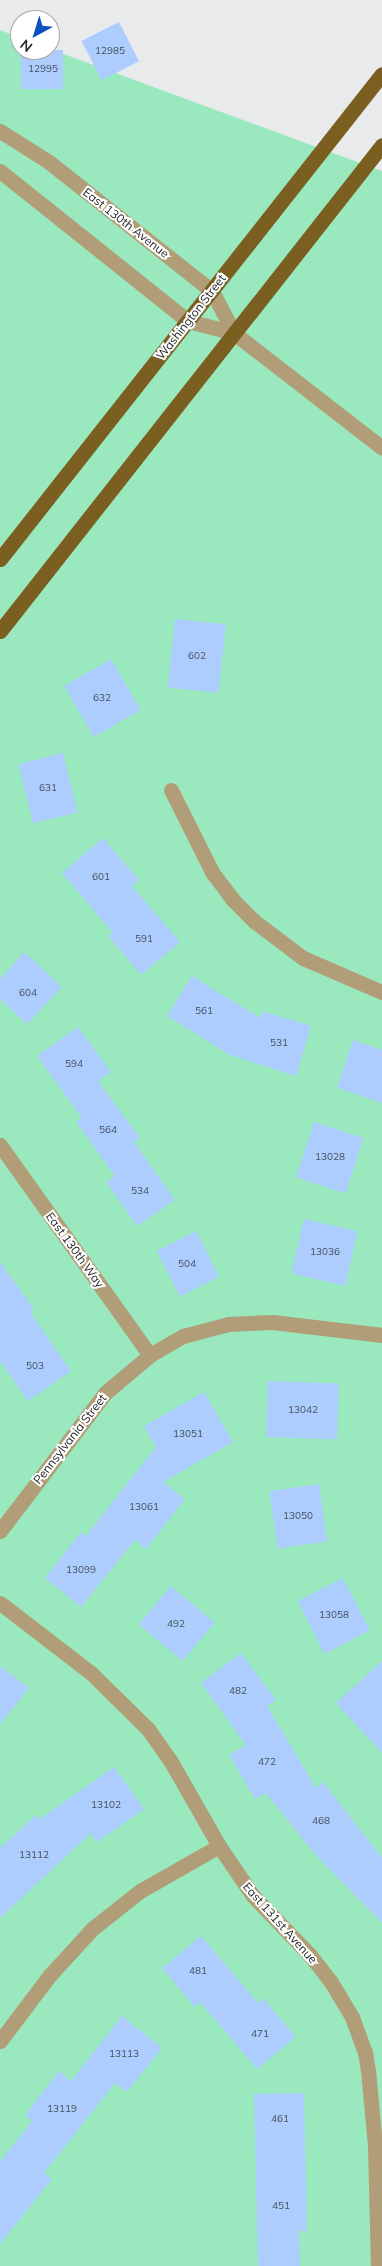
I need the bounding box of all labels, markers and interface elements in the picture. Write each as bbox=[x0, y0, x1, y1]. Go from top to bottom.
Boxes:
north arrow bbox=[10, 10, 60, 60]
text: N bbox=[16, 36, 36, 56]
house number: 12985 bbox=[95, 45, 125, 57]
house number: 12995 bbox=[28, 63, 58, 75]
street label: East 130th Avenue bbox=[80, 185, 172, 261]
street label: Washington Street bbox=[153, 271, 229, 363]
house number: 602 bbox=[188, 650, 206, 662]
house number: 632 bbox=[93, 692, 111, 704]
house number: 631 bbox=[39, 782, 57, 794]
house number: 601 bbox=[92, 871, 110, 883]
house number: 591 bbox=[135, 933, 153, 945]
house number: 604 bbox=[19, 987, 37, 999]
house number: 561 bbox=[195, 1005, 213, 1017]
house number: 531 bbox=[270, 1037, 288, 1049]
house number: 594 bbox=[65, 1058, 83, 1070]
house number: 564 bbox=[99, 1124, 117, 1136]
house number: 13028 bbox=[315, 1151, 345, 1163]
house number: 534 bbox=[131, 1185, 149, 1197]
street label: East 130th Way bbox=[43, 1210, 107, 1290]
house number: 13036 bbox=[310, 1246, 340, 1258]
house number: 504 bbox=[178, 1258, 196, 1270]
house number: 503 bbox=[26, 1360, 44, 1372]
street label: Pennsylvania Street bbox=[30, 1391, 110, 1487]
house number: 13042 bbox=[288, 1404, 318, 1416]
house number: 13051 bbox=[173, 1428, 203, 1440]
house number: 13061 bbox=[129, 1501, 159, 1513]
house number: 13050 bbox=[283, 1510, 313, 1522]
house number: 13099 bbox=[66, 1564, 96, 1576]
house number: 13058 bbox=[319, 1609, 349, 1621]
house number: 492 bbox=[167, 1618, 185, 1630]
house number: 482 bbox=[229, 1685, 247, 1697]
house number: 472 bbox=[258, 1756, 276, 1768]
house number: 13102 bbox=[91, 1799, 121, 1811]
house number: 468 bbox=[312, 1815, 330, 1827]
house number: 13112 bbox=[19, 1849, 49, 1861]
street label: East 131st Avenue bbox=[240, 1880, 320, 1966]
house number: 481 bbox=[189, 1965, 207, 1977]
house number: 471 bbox=[251, 2028, 269, 2040]
house number: 13113 bbox=[109, 2048, 139, 2060]
house number: 13119 bbox=[47, 2103, 77, 2115]
house number: 461 bbox=[271, 2113, 289, 2125]
house number: 451 bbox=[272, 2200, 290, 2212]

